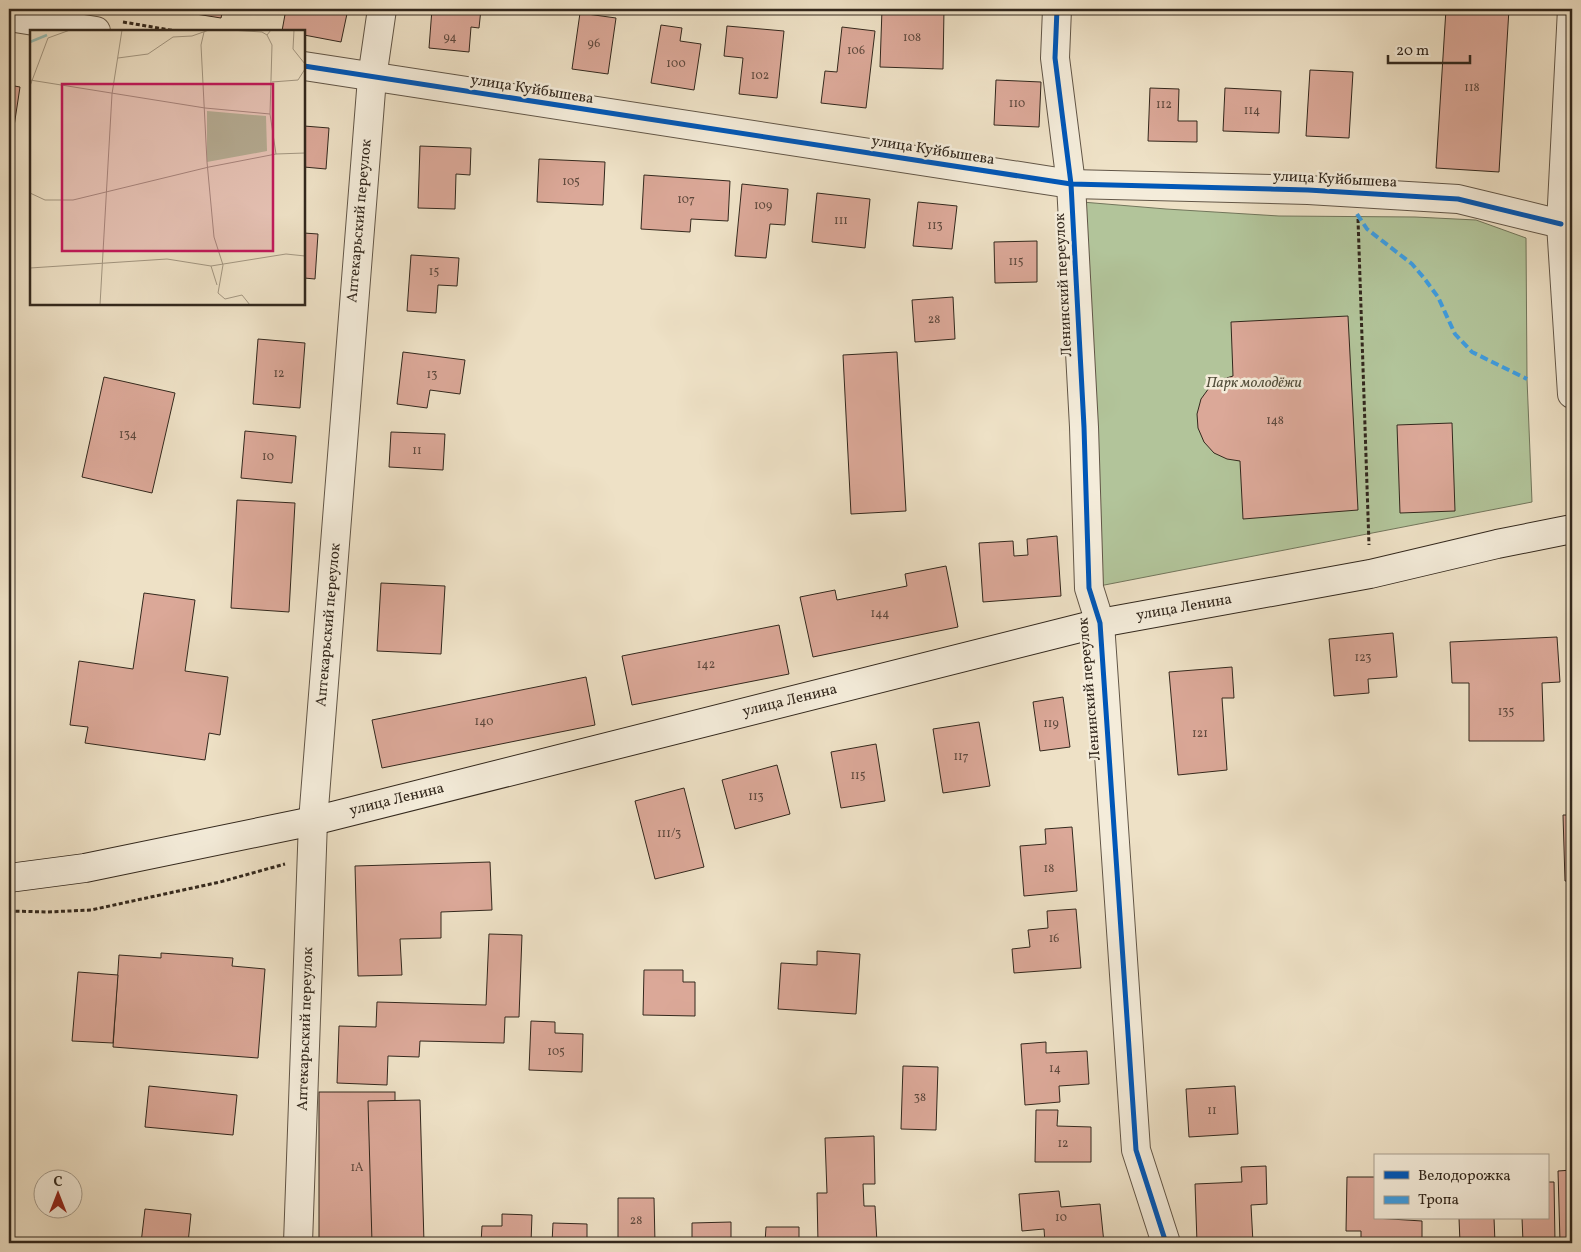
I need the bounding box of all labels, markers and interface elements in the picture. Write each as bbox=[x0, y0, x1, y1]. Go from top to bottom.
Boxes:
inset map bbox=[30, 30, 305, 305]
house number: 94 bbox=[443, 30, 457, 46]
house number: 108 bbox=[903, 30, 921, 46]
scale bar bbox=[1388, 32, 1471, 64]
house number: 96 bbox=[588, 36, 600, 52]
text: 20 m bbox=[1396, 41, 1429, 62]
house number: 106 bbox=[847, 43, 865, 59]
house number: 100 bbox=[666, 56, 686, 72]
house number: 102 bbox=[751, 68, 769, 84]
street label: улица Куйбышева bbox=[469, 70, 595, 110]
house number: 118 bbox=[1464, 80, 1480, 96]
house number: 110 bbox=[1009, 96, 1025, 112]
house number: 112 bbox=[1156, 97, 1172, 113]
house number: 114 bbox=[1244, 103, 1260, 119]
street label: улица Куйбышева bbox=[870, 131, 996, 171]
street label: Аптекарьский переулок bbox=[342, 138, 378, 304]
street label: улица Куйбышева bbox=[1272, 166, 1398, 194]
house number: 105 bbox=[562, 174, 580, 190]
house number: 107 bbox=[677, 192, 695, 208]
house number: 109 bbox=[754, 198, 772, 214]
house number: 111 bbox=[834, 213, 848, 229]
street label: Ленинский переулок bbox=[1050, 213, 1078, 357]
house number: 113 bbox=[927, 218, 943, 234]
house number: 115 bbox=[1008, 254, 1024, 270]
house number: 15 bbox=[429, 264, 439, 280]
house number: 28 bbox=[928, 312, 940, 328]
house number: 12 bbox=[273, 366, 285, 382]
house number: 13 bbox=[427, 367, 437, 383]
park label: Парк молодёжи bbox=[1206, 373, 1302, 394]
house number: 148 bbox=[1266, 413, 1284, 429]
house number: 134 bbox=[119, 427, 137, 443]
house number: 11 bbox=[412, 443, 422, 459]
house number: 10 bbox=[262, 449, 274, 465]
street label: Аптекарьский переулок bbox=[311, 542, 347, 708]
street label: улица Ленина bbox=[1134, 589, 1234, 627]
house number: 144 bbox=[871, 606, 889, 622]
street label: Ленинский переулок bbox=[1073, 616, 1107, 762]
house number: 123 bbox=[1355, 650, 1371, 666]
house number: 142 bbox=[697, 657, 715, 673]
street label: улица Ленина bbox=[740, 679, 840, 723]
house number: 135 bbox=[1498, 704, 1515, 720]
house number: 140 bbox=[475, 714, 493, 730]
house number: 119 bbox=[1043, 716, 1059, 732]
house number: 121 bbox=[1192, 726, 1208, 742]
house number: 117 bbox=[953, 749, 969, 765]
house number: 115 bbox=[850, 768, 866, 784]
street label: улица Ленина bbox=[347, 778, 447, 822]
house number: 113 bbox=[748, 789, 764, 805]
house number: 111/3 bbox=[657, 826, 681, 842]
house number: 18 bbox=[1044, 861, 1054, 877]
house number: 16 bbox=[1049, 931, 1059, 947]
street label: Аптекарьский переулок bbox=[293, 947, 319, 1111]
house number: 105 bbox=[547, 1044, 565, 1060]
house number: 14 bbox=[1049, 1061, 1061, 1077]
house number: 38 bbox=[914, 1090, 926, 1106]
house number: 11 bbox=[1207, 1103, 1217, 1119]
house number: 12 bbox=[1057, 1136, 1069, 1152]
legend bbox=[1374, 1154, 1548, 1220]
house number: 1А bbox=[350, 1160, 364, 1176]
text: Велодорожка bbox=[1418, 1166, 1511, 1187]
north arrow bbox=[32, 1170, 82, 1220]
text: С bbox=[53, 1173, 63, 1192]
text: Тропа bbox=[1418, 1190, 1459, 1211]
house number: 10 bbox=[1055, 1210, 1067, 1226]
house number: 28 bbox=[630, 1213, 642, 1229]

